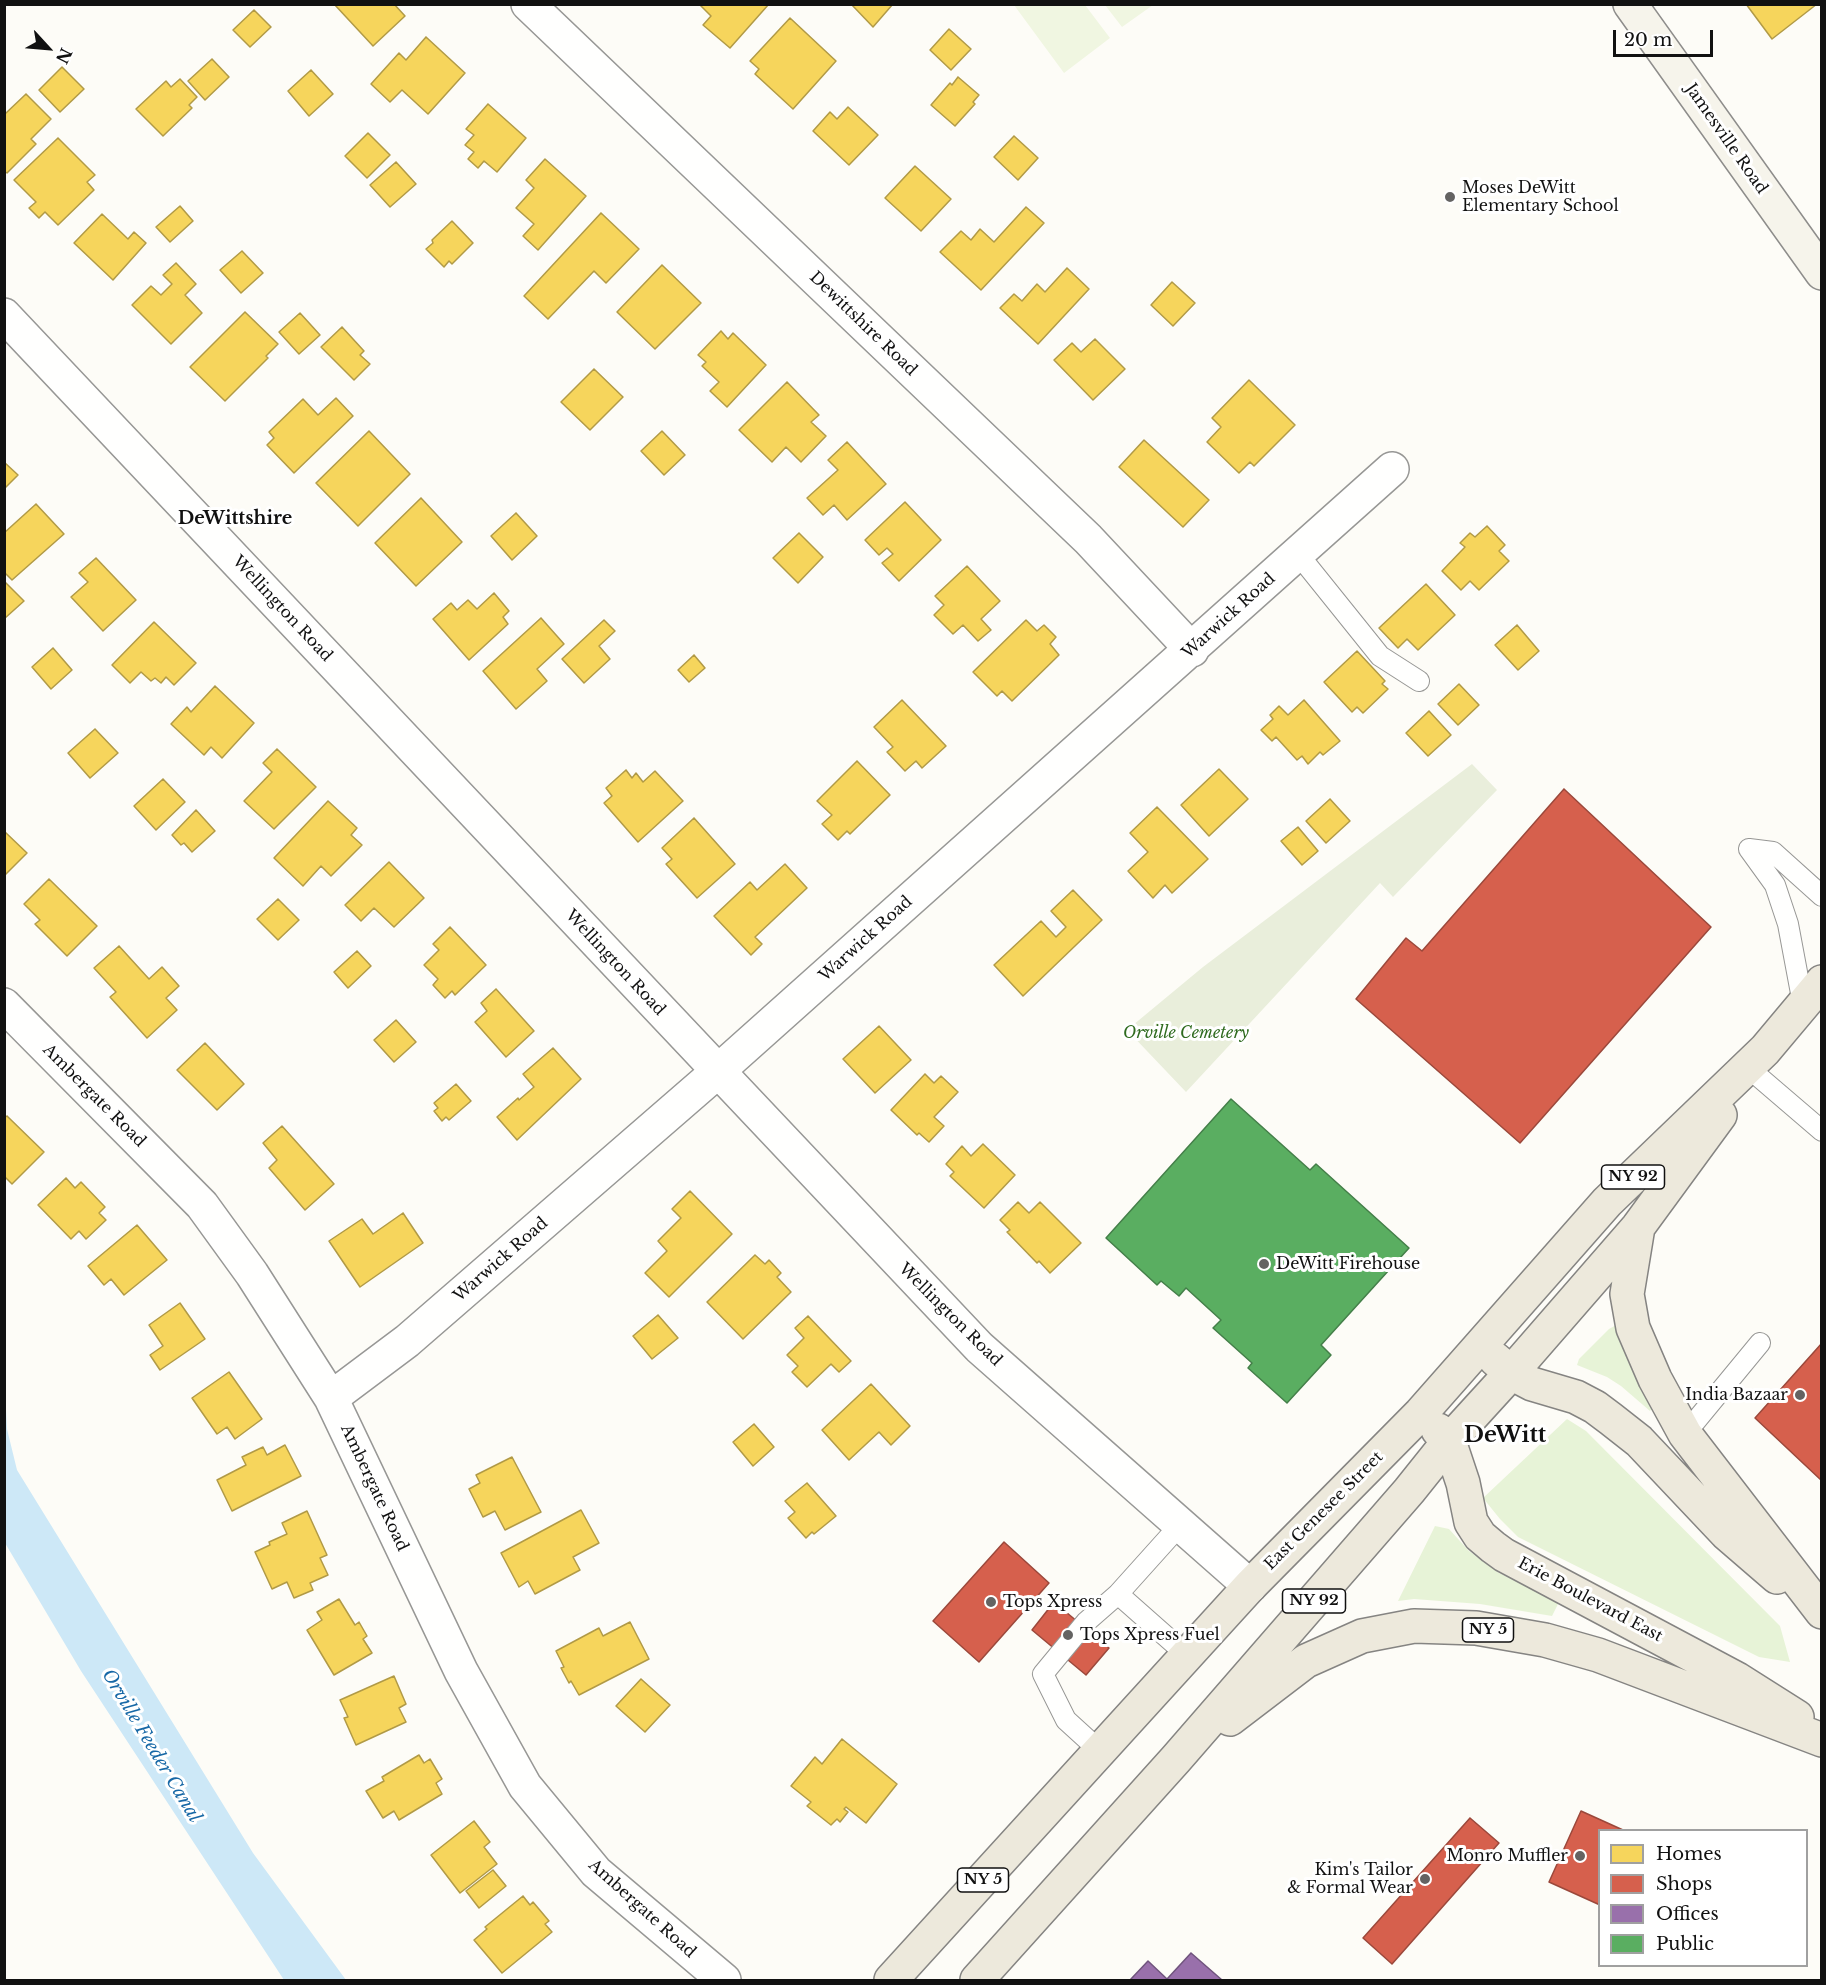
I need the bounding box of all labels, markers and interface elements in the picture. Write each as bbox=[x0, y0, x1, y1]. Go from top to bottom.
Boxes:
north arrow bbox=[18, 18, 78, 78]
scale bar bbox=[1616, 18, 1716, 56]
text: 20 m bbox=[1624, 29, 1672, 51]
text: N bbox=[52, 45, 76, 67]
street label: Jamesville Road bbox=[1681, 80, 1771, 198]
place label: Moses DeWitt Elementary School bbox=[1462, 178, 1619, 216]
marker: Moses DeWitt Elementary School bbox=[1443, 190, 1457, 204]
street label: Dewittshire Road bbox=[805, 268, 921, 380]
district label: DeWittshire bbox=[178, 508, 292, 530]
street label: Wellington Road bbox=[228, 552, 336, 666]
street label: Warwick Road bbox=[1179, 569, 1279, 663]
street label: Warwick Road bbox=[816, 892, 916, 986]
street label: Wellington Road bbox=[561, 906, 669, 1020]
park label: Orville Cemetery bbox=[1123, 1023, 1249, 1043]
street label: Ambergate Road bbox=[39, 1041, 149, 1151]
road number: NY 92 bbox=[1602, 1165, 1664, 1189]
street label: Warwick Road bbox=[450, 1214, 552, 1306]
place label: DeWitt Firehouse bbox=[1276, 1254, 1420, 1274]
marker: DeWitt Firehouse bbox=[1257, 1257, 1271, 1271]
street label: Wellington Road bbox=[894, 1259, 1006, 1371]
place label: India Bazaar bbox=[1685, 1385, 1788, 1405]
marker: India Bazaar bbox=[1793, 1388, 1807, 1402]
street label: Ambergate Road bbox=[336, 1422, 412, 1554]
district label: DeWitt bbox=[1464, 1423, 1546, 1449]
street label: East Genesee Street bbox=[1261, 1448, 1387, 1574]
street label: Erie Boulevard East bbox=[1514, 1554, 1666, 1646]
road number: NY 92 bbox=[1282, 1589, 1346, 1613]
place label: Tops Xpress bbox=[1003, 1592, 1102, 1612]
marker: Tops Xpress bbox=[984, 1595, 998, 1609]
road number: NY 5 bbox=[1462, 1618, 1514, 1642]
place label: Tops Xpress Fuel bbox=[1080, 1625, 1220, 1645]
marker: Tops Xpress Fuel bbox=[1061, 1628, 1075, 1642]
water label: Orville Feeder Canal bbox=[97, 1666, 205, 1826]
legend bbox=[1598, 1829, 1808, 1967]
text: Homes bbox=[1656, 1843, 1722, 1865]
place label: Monro Muffler bbox=[1446, 1846, 1568, 1866]
marker: Monro Muffler bbox=[1573, 1849, 1587, 1863]
street label: Ambergate Road bbox=[584, 1856, 700, 1962]
place label: Kim's Tailor & Formal Wear bbox=[1287, 1860, 1413, 1898]
road number: NY 5 bbox=[958, 1868, 1008, 1892]
marker: Kim's Tailor & Formal Wear bbox=[1418, 1872, 1432, 1886]
text: Shops bbox=[1656, 1873, 1712, 1895]
text: Offices bbox=[1656, 1903, 1719, 1925]
text: Public bbox=[1656, 1933, 1714, 1955]

